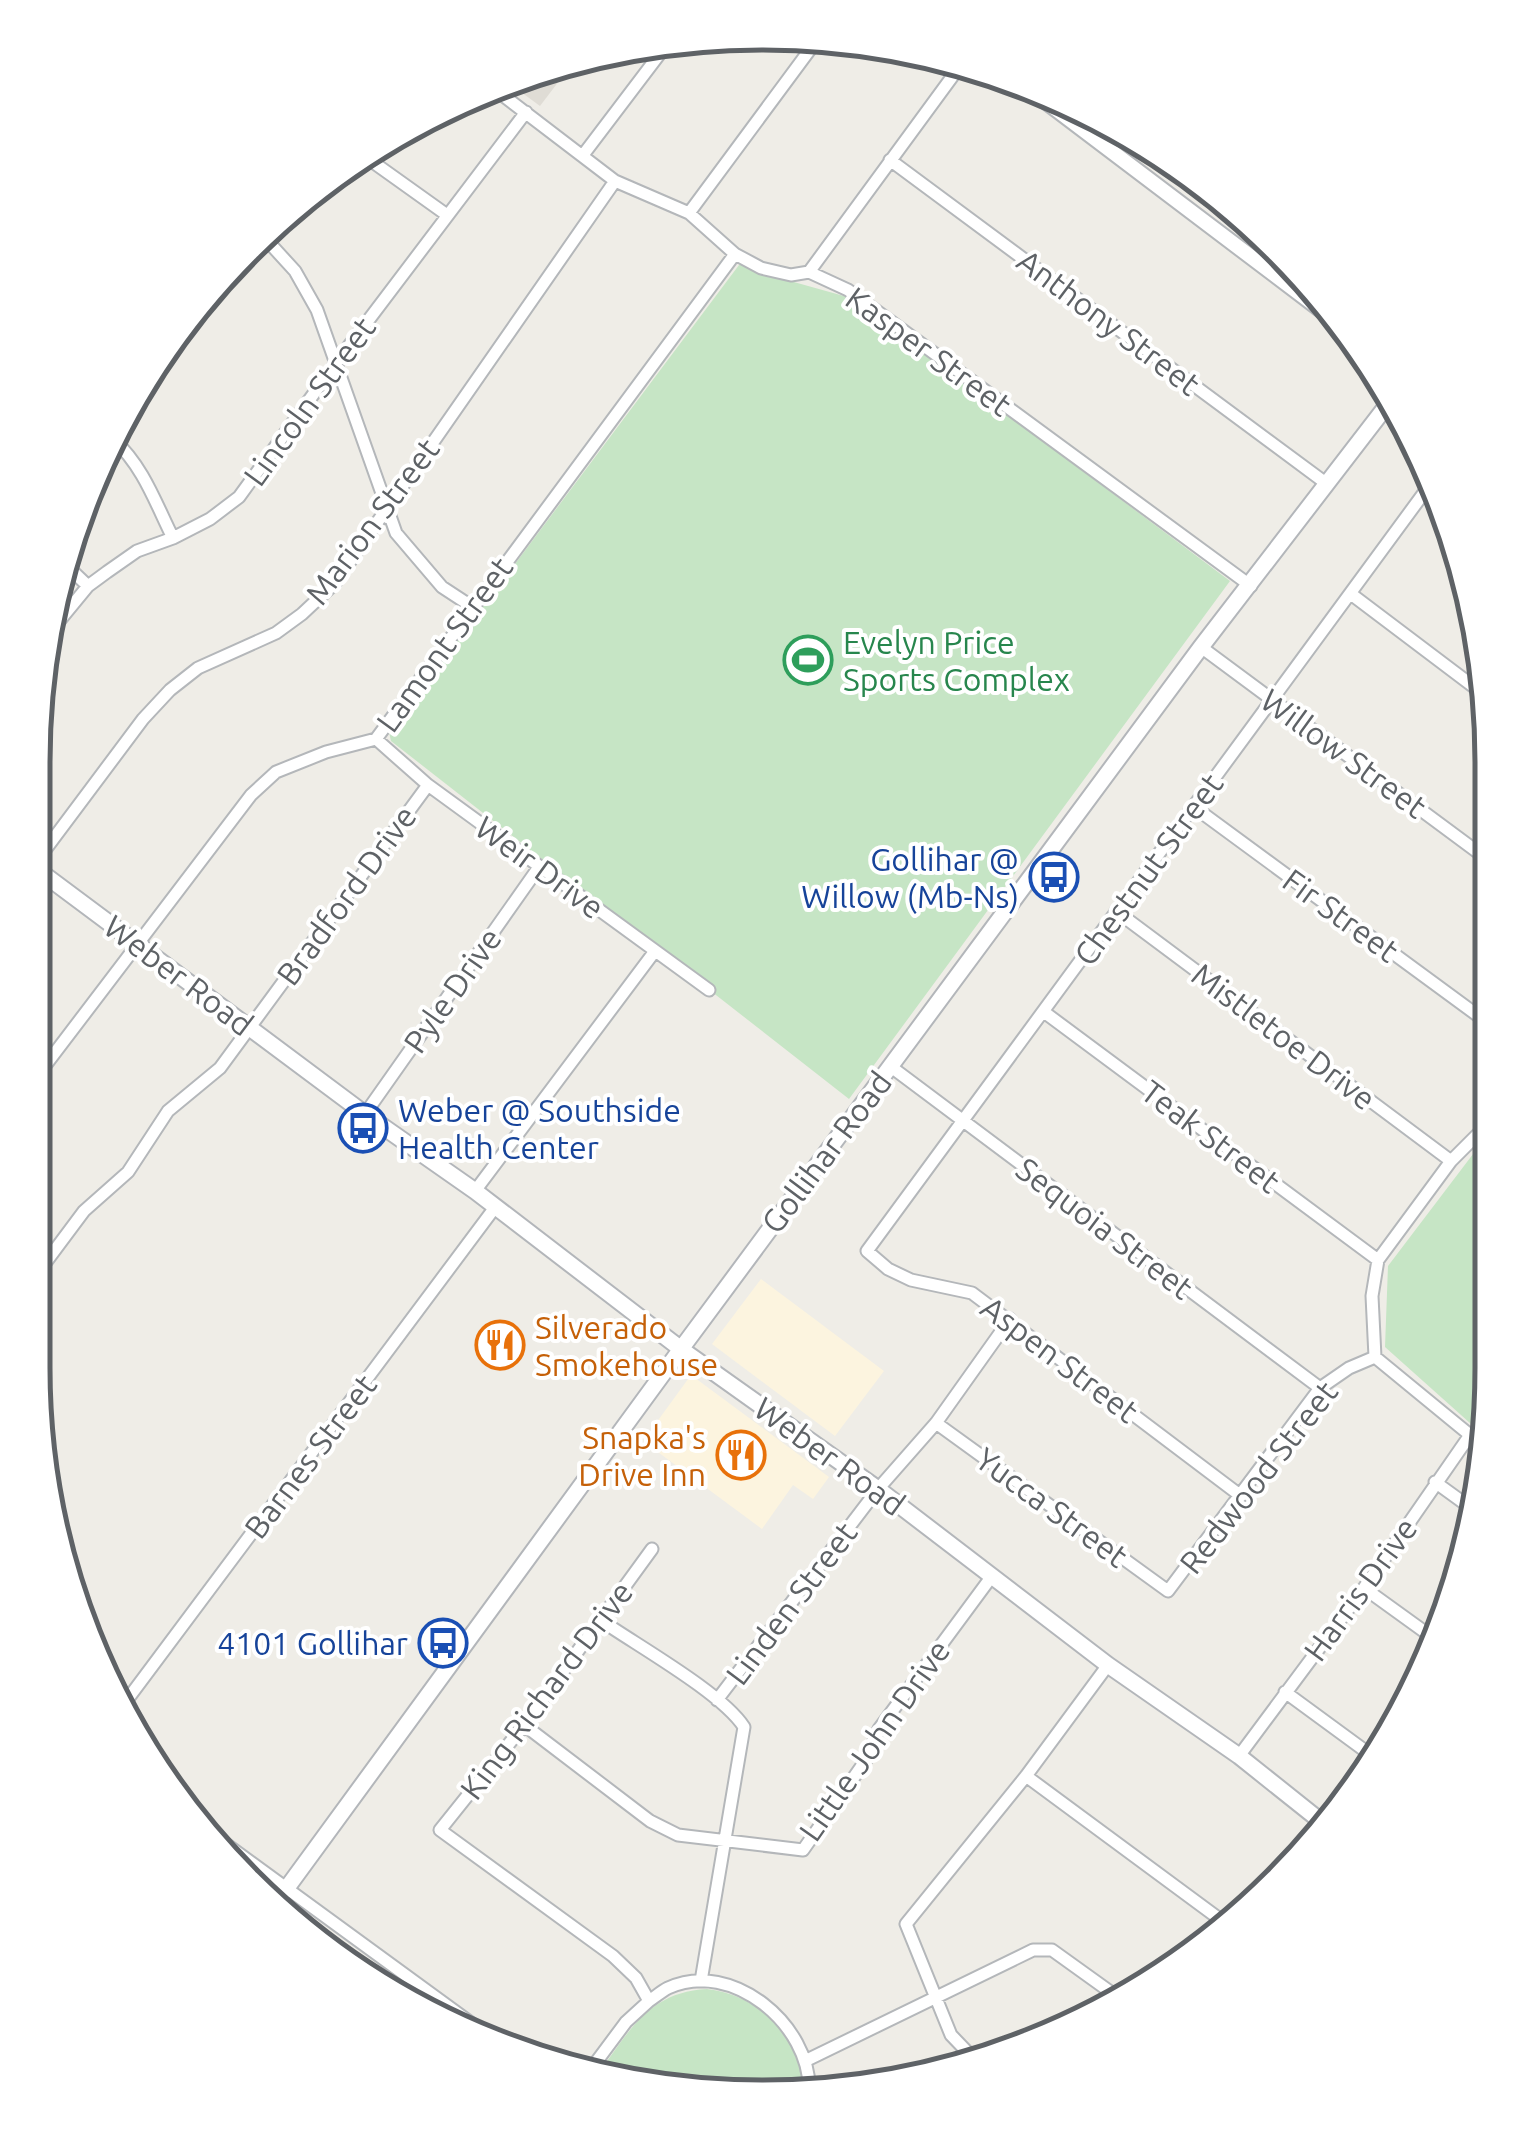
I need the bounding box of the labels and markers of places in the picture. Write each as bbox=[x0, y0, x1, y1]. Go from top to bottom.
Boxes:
place label: Evelyn Price Sports Complex bbox=[843, 624, 1070, 697]
sports icon: Evelyn Price Sports Complex bbox=[782, 634, 834, 686]
place label: Gollihar @ Willow (Mb-Ns) bbox=[801, 841, 1019, 914]
bus stop icon: Gollihar @ Willow (Mb-Ns) bbox=[1028, 851, 1080, 903]
place label: Weber @ Southside Health Center bbox=[398, 1092, 681, 1165]
bus stop icon: Weber @ Southside Health Center bbox=[337, 1102, 389, 1154]
place label: Silverado Smokehouse bbox=[535, 1309, 718, 1382]
restaurant icon: Silverado Smokehouse bbox=[474, 1319, 526, 1371]
place label: Snapka's Drive Inn bbox=[578, 1419, 706, 1492]
restaurant icon: Snapka's Drive Inn bbox=[715, 1429, 767, 1481]
bus stop icon: 4101 Gollihar bbox=[417, 1617, 469, 1669]
place label: 4101 Gollihar bbox=[217, 1625, 408, 1661]

